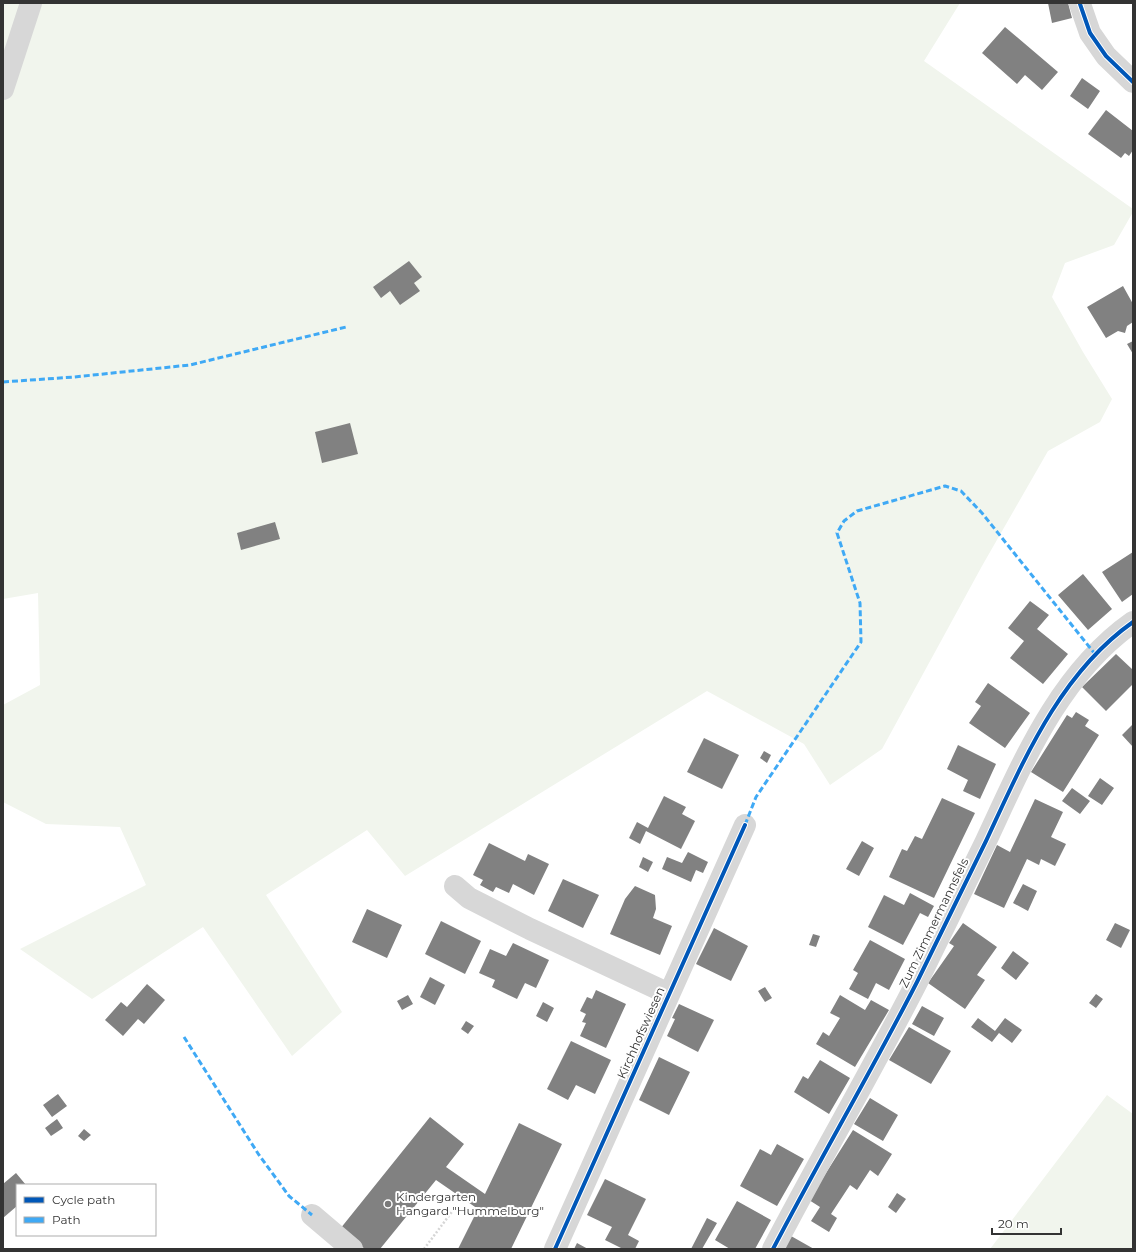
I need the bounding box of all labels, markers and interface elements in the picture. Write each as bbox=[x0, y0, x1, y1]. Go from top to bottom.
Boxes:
street label: Zum Zimmermannsfels bbox=[896, 855, 972, 990]
street label: Kirchhofswiesen bbox=[614, 985, 668, 1081]
legend bbox=[16, 1184, 156, 1236]
place label: Kindergarten Hangard "Hummelburg" bbox=[396, 1189, 544, 1218]
text: Cycle path bbox=[52, 1192, 115, 1207]
marker: Kindergarten Hangard "Hummelburg" bbox=[383, 1199, 393, 1209]
scale bar bbox=[992, 1210, 1061, 1236]
text: Path bbox=[52, 1212, 81, 1227]
text: 20 m bbox=[998, 1216, 1029, 1231]

